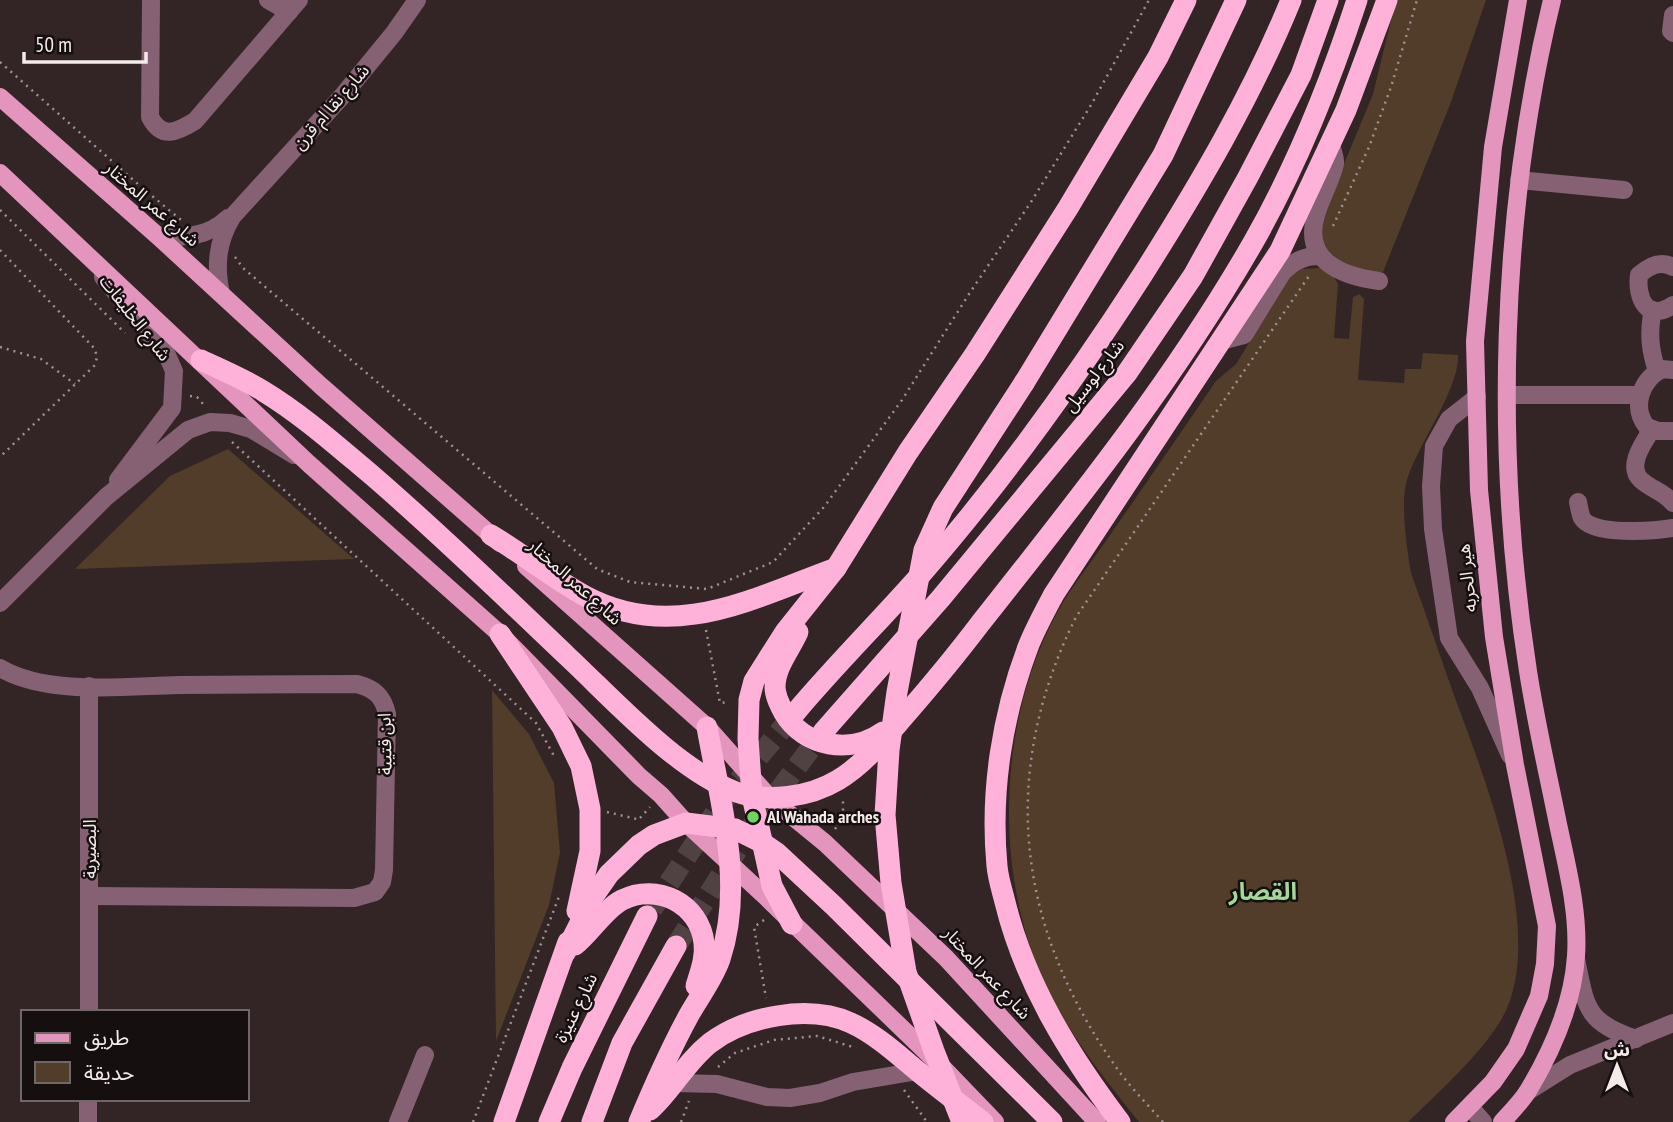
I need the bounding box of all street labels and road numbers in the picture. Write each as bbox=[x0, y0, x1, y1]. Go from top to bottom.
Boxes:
street label: شارع نقا ام قرن bbox=[287, 59, 376, 156]
street label: شارع عمر المختار bbox=[97, 155, 205, 254]
street label: شارع الخليفات bbox=[92, 270, 176, 367]
street label: شارع لوسيل bbox=[1058, 335, 1132, 419]
street label: شارع عمر المختار bbox=[521, 533, 627, 632]
street label: هير الحربه bbox=[1451, 543, 1482, 613]
street label: ابن قتيبة bbox=[372, 713, 397, 775]
street label: البصيرية bbox=[78, 819, 101, 879]
street label: شارع عمر المختار bbox=[936, 921, 1036, 1026]
street label: شارع عنيزة bbox=[549, 969, 605, 1048]

